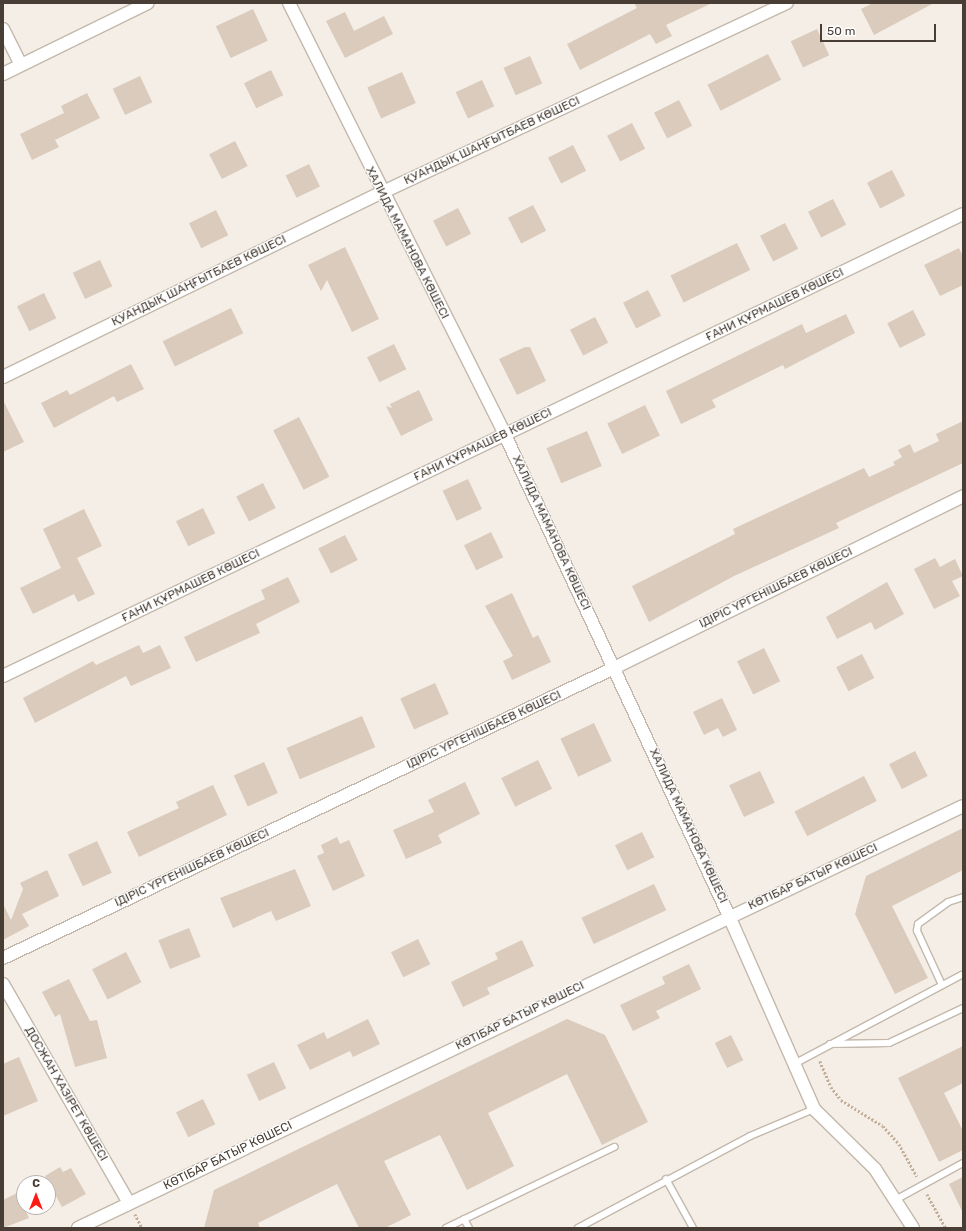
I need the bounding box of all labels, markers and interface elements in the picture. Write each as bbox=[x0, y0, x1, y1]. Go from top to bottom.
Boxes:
scale bar bbox=[822, 16, 938, 42]
text: 50 m bbox=[827, 24, 855, 38]
street label: ҚУАНДЫҚ ШАҢҒЫТБАЕВ КӨШЕСІ bbox=[402, 94, 582, 188]
street label: ХАЛИДА МАМАНОВА КӨШЕСІ bbox=[362, 164, 452, 322]
street label: ҚУАНДЫҚ ШАҢҒЫТБАЕВ КӨШЕСІ bbox=[109, 232, 289, 330]
street label: ҒАНИ ҚҰРМАШЕВ КӨШЕСІ bbox=[704, 265, 846, 345]
street label: ҒАНИ ҚҰРМАШЕВ КӨШЕСІ bbox=[412, 405, 554, 485]
street label: ХАЛИДА МАМАНОВА КӨШЕСІ bbox=[509, 453, 593, 613]
street label: ІДІРІС ҮРГЕНІШБАЕВ КӨШЕСІ bbox=[697, 545, 855, 631]
street label: ҒАНИ ҚҰРМАШЕВ КӨШЕСІ bbox=[120, 546, 262, 626]
street label: ІДІРІС ҮРГЕНІШБАЕВ КӨШЕСІ bbox=[404, 688, 564, 772]
street label: ХАЛИДА МАМАНОВА КӨШЕСІ bbox=[646, 746, 730, 906]
street label: ІДІРІС ҮРГЕНІШБАЕВ КӨШЕСІ bbox=[112, 826, 272, 910]
street label: КӨТІБАР БАТЫР КӨШЕСІ bbox=[746, 841, 880, 913]
street label: КӨТІБАР БАТЫР КӨШЕСІ bbox=[453, 979, 587, 1053]
street label: ДОСЖАН ХАЗІРЕТ КӨШЕСІ bbox=[22, 1024, 110, 1164]
street label: КӨТІБАР БАТЫР КӨШЕСІ bbox=[161, 1119, 295, 1193]
north arrow bbox=[16, 1175, 56, 1215]
text: С bbox=[32, 1177, 40, 1190]

